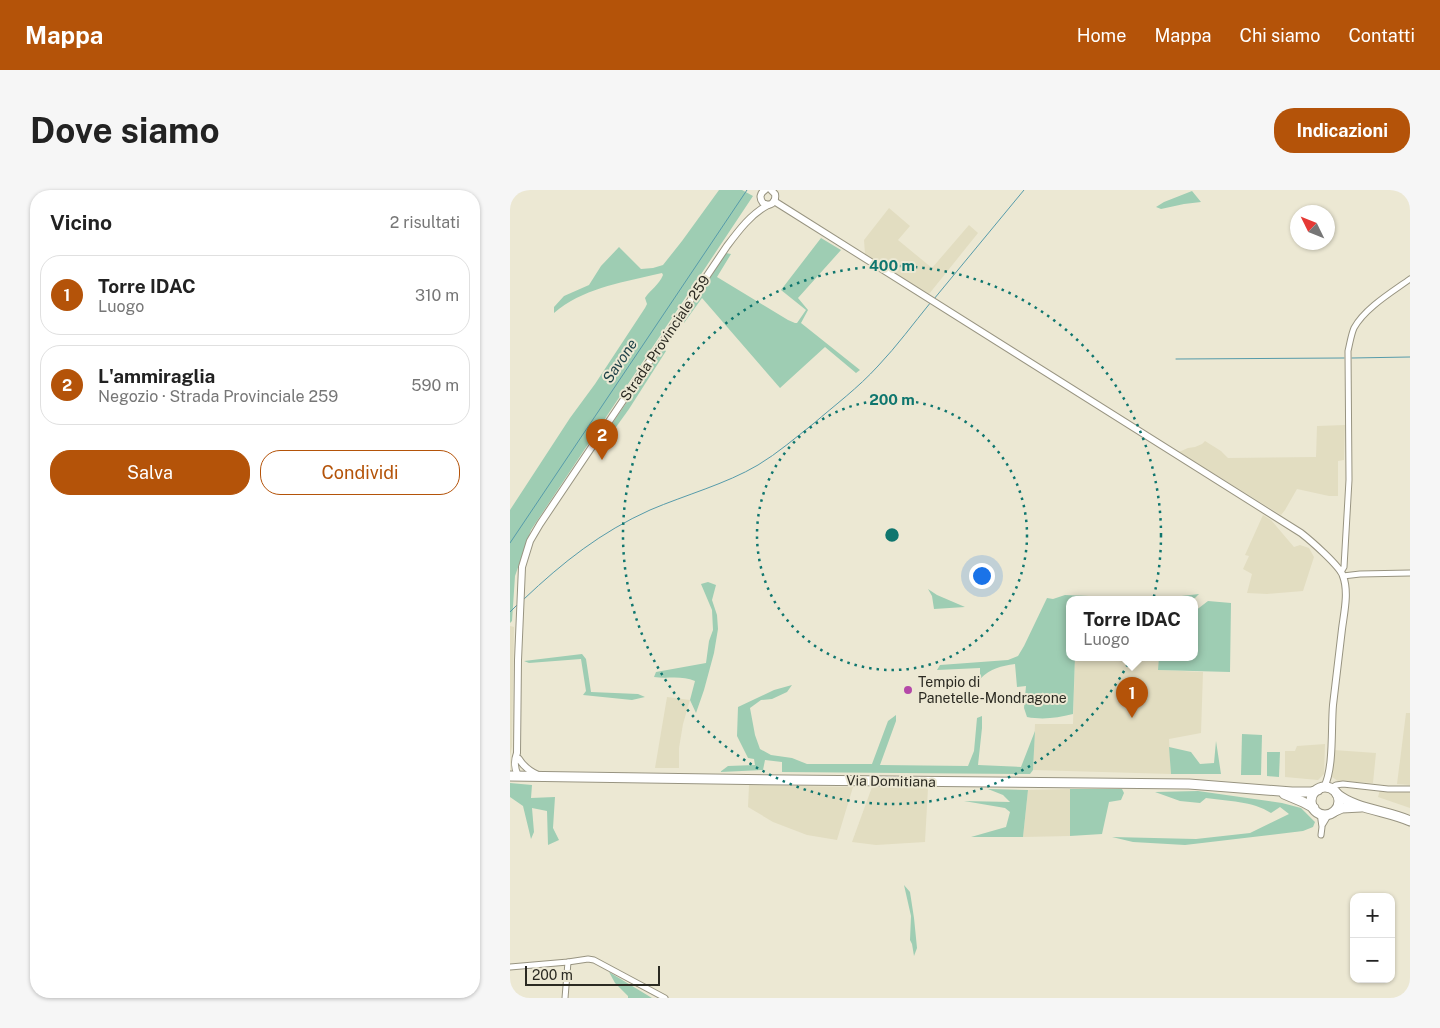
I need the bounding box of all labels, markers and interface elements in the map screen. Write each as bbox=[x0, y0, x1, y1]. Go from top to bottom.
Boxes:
text: Mappa bbox=[25, 21, 103, 49]
text: Home bbox=[1077, 25, 1126, 46]
text: Mappa bbox=[1154, 25, 1212, 46]
text: Chi siamo bbox=[1240, 25, 1320, 46]
text: Contatti bbox=[1348, 25, 1415, 46]
button: Indicazioni bbox=[1274, 108, 1410, 153]
text: Dove siamo bbox=[30, 110, 220, 151]
north arrow bbox=[1290, 205, 1335, 250]
text: Vicino bbox=[50, 210, 112, 235]
text: 2 risultati bbox=[390, 213, 460, 232]
text: 400 m bbox=[869, 257, 915, 274]
street label: Strada Provinciale 259 bbox=[617, 272, 713, 404]
text: Torre IDAC bbox=[98, 275, 196, 297]
text: 1 bbox=[64, 286, 70, 305]
text: 310 m bbox=[415, 286, 459, 305]
text: Luogo bbox=[98, 297, 144, 316]
water label: Savone bbox=[599, 336, 640, 386]
text: L'ammiraglia bbox=[98, 365, 215, 387]
text: 2 bbox=[62, 376, 72, 395]
text: 590 m bbox=[411, 376, 459, 395]
text: Negozio · Strada Provinciale 259 bbox=[98, 387, 338, 406]
text: 200 m bbox=[869, 391, 915, 408]
pin: 2 bbox=[586, 419, 618, 460]
button: Salva bbox=[50, 450, 250, 495]
button: Condividi bbox=[260, 450, 460, 495]
centre of rings bbox=[883, 526, 901, 544]
your location bbox=[969, 563, 995, 589]
popup bbox=[1066, 596, 1198, 661]
text: Torre IDAC bbox=[1083, 608, 1181, 630]
text: Luogo bbox=[1083, 630, 1129, 649]
place label: Tempio di Panetelle-Mondragone bbox=[918, 674, 1067, 706]
pin: 1 bbox=[1116, 677, 1148, 718]
marker: Tempio di Panetelle-Mondragone bbox=[902, 684, 914, 696]
street label: Via Domitiana bbox=[846, 772, 936, 790]
map controls bbox=[1350, 893, 1395, 983]
button: + bbox=[1350, 893, 1395, 938]
button: − bbox=[1350, 938, 1395, 983]
scale bar bbox=[525, 963, 660, 986]
text: 200 m bbox=[532, 967, 573, 983]

